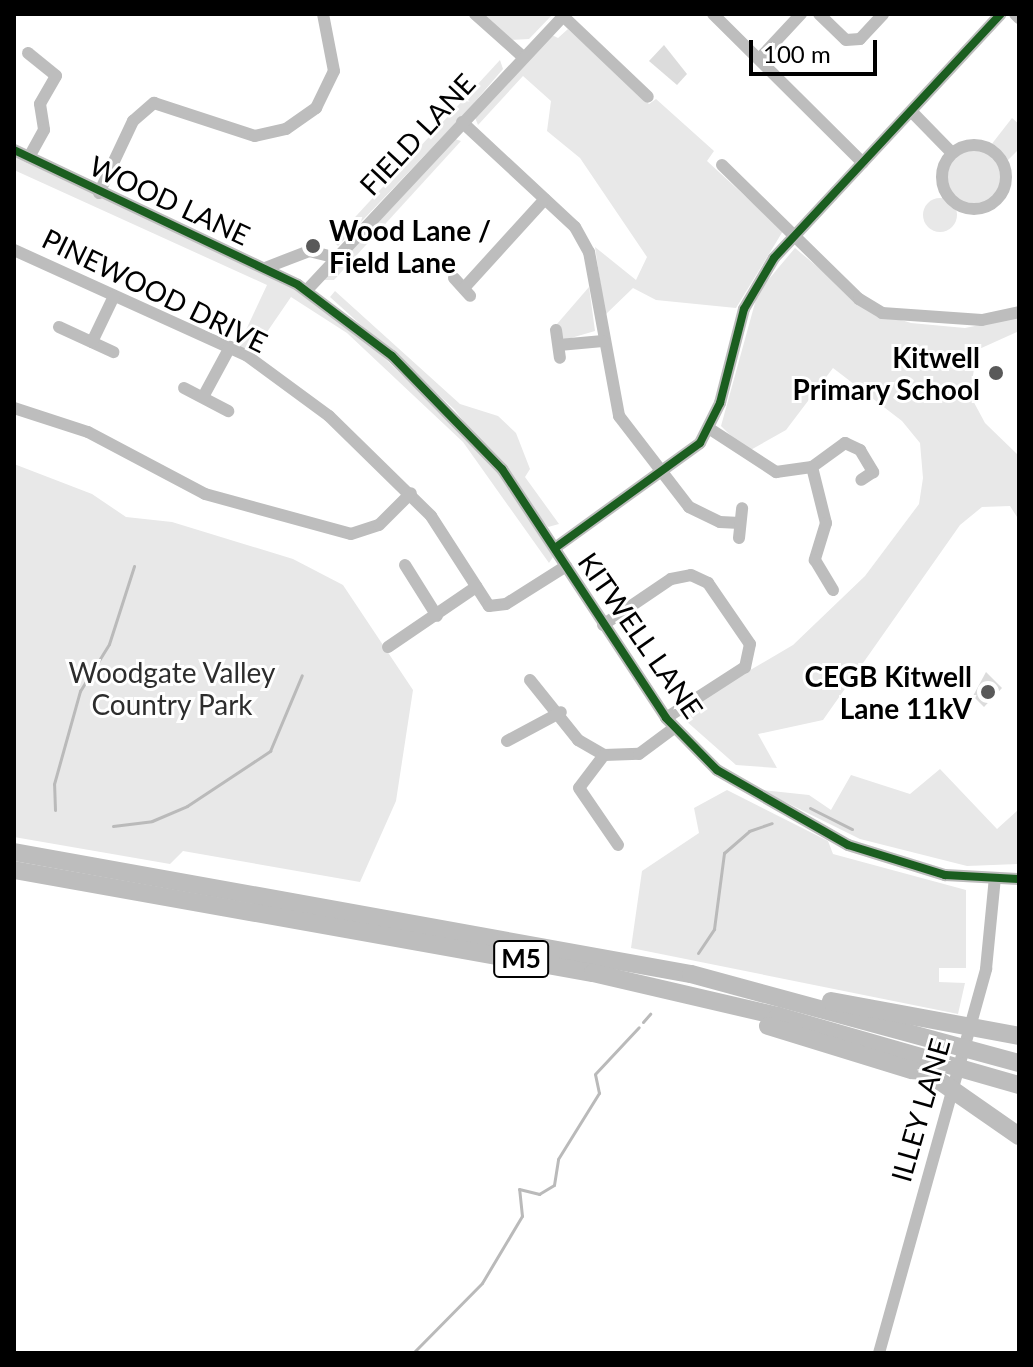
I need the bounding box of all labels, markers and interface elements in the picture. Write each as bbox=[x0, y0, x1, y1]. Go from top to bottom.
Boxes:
scale bar bbox=[753, 24, 881, 74]
text: 100 m bbox=[763, 39, 831, 68]
street label: FIELD LANE bbox=[352, 66, 482, 202]
street label: WOOD LANE bbox=[85, 148, 255, 252]
place label: Wood Lane / Field Lane bbox=[329, 213, 491, 279]
street label: PINEWOOD DRIVE bbox=[37, 221, 273, 359]
marker: Wood Lane / Field Lane bbox=[304, 237, 322, 255]
place label: Kitwell Primary School bbox=[792, 340, 980, 406]
marker: Kitwell Primary School bbox=[987, 364, 1005, 382]
street label: KITWELL LANE bbox=[571, 546, 711, 724]
park label: Woodgate Valley Country Park bbox=[68, 655, 276, 721]
place label: CEGB Kitwell Lane 11kV bbox=[804, 659, 972, 725]
marker: CEGB Kitwell Lane 11kV bbox=[979, 683, 997, 701]
road number: M5 bbox=[493, 937, 549, 981]
street label: ILLEY LANE bbox=[883, 1034, 957, 1186]

